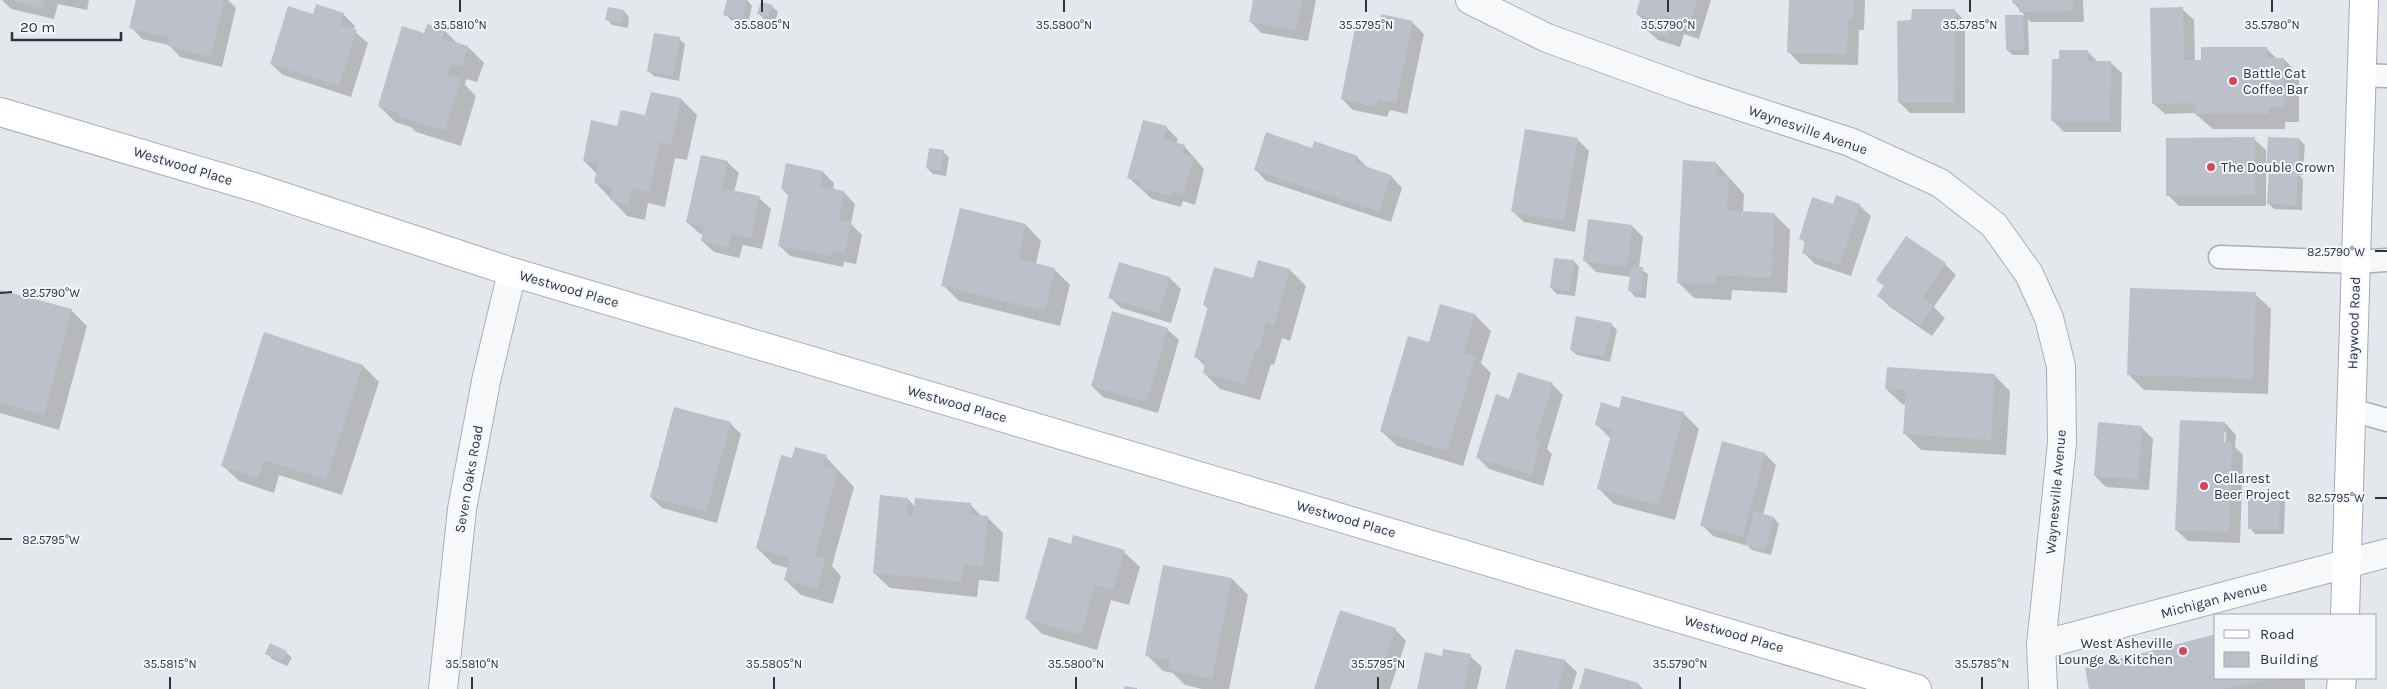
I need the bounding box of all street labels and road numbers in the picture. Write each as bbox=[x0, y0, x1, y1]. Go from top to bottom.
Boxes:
street label: Waynesville Avenue bbox=[1746, 102, 1870, 158]
street label: Westwood Place bbox=[131, 143, 235, 189]
street label: Westwood Place bbox=[517, 267, 621, 311]
street label: Haywood Road bbox=[2344, 276, 2364, 370]
street label: Westwood Place bbox=[905, 382, 1009, 426]
street label: Seven Oaks Road bbox=[451, 424, 487, 534]
street label: Waynesville Avenue bbox=[2042, 429, 2070, 555]
street label: Westwood Place bbox=[1294, 497, 1398, 541]
street label: Michigan Avenue bbox=[2159, 578, 2269, 622]
street label: Westwood Place bbox=[1682, 612, 1786, 656]

